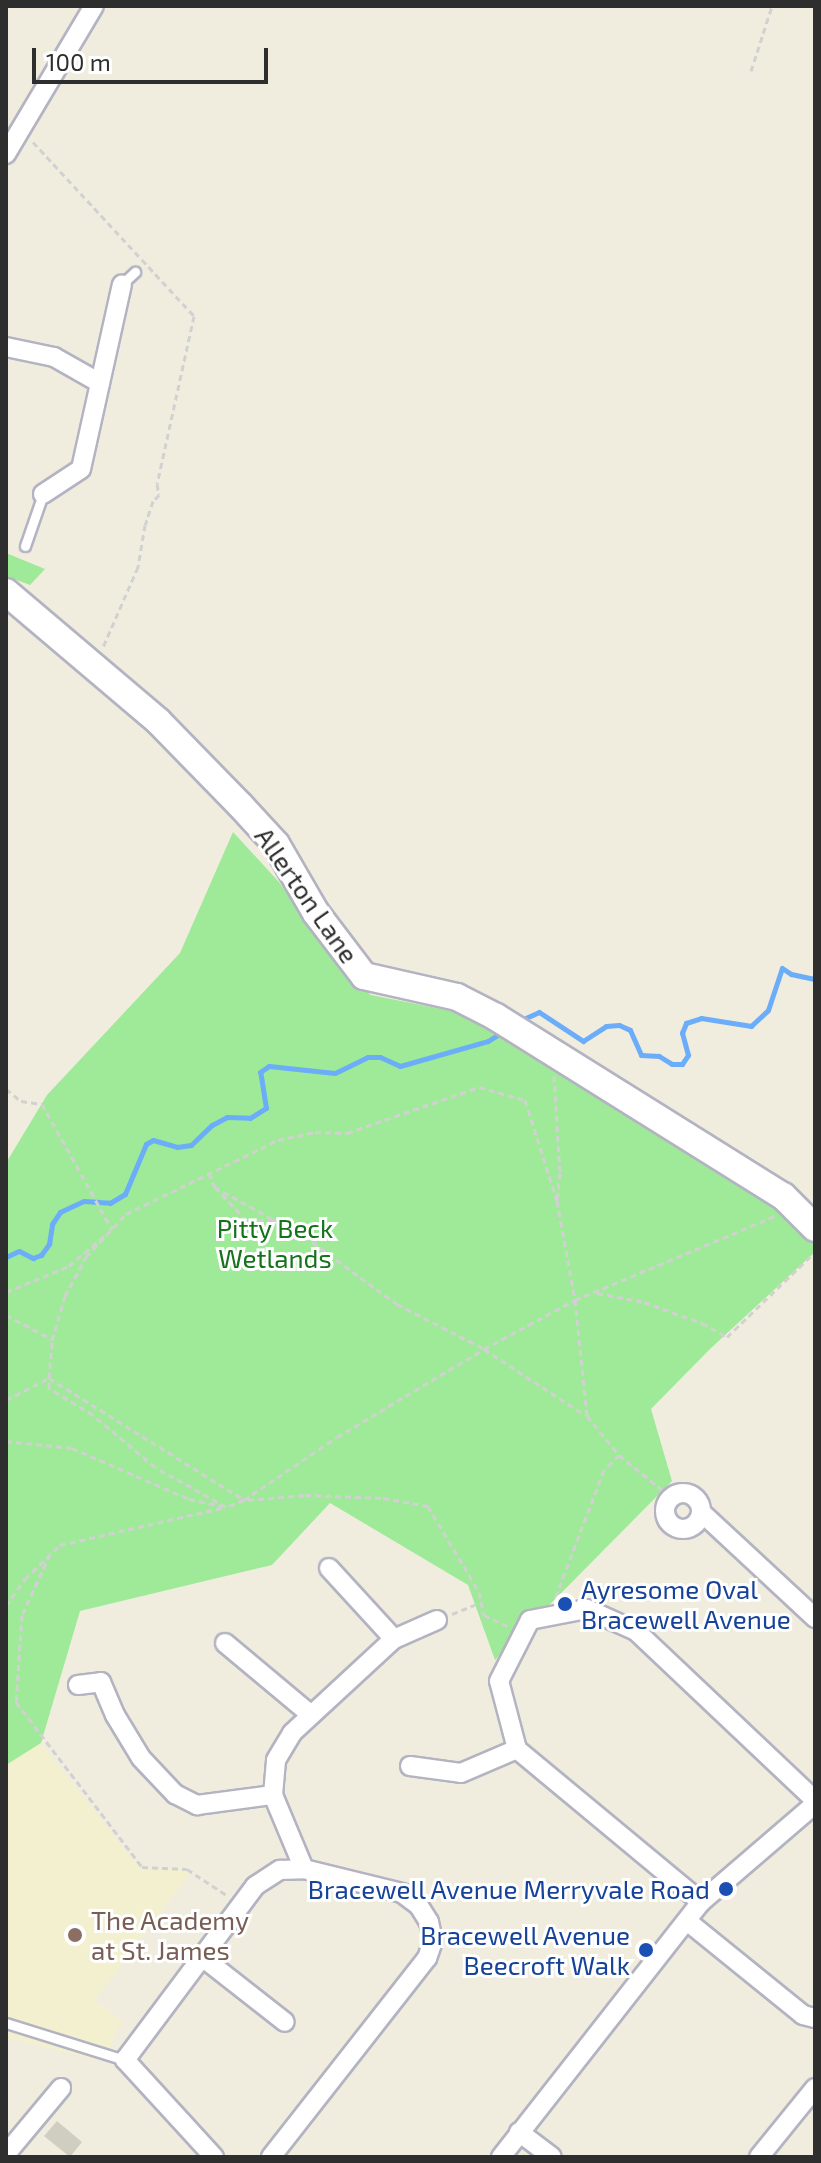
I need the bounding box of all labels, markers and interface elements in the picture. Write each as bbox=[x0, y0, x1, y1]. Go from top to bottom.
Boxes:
scale bar bbox=[36, 32, 272, 82]
text: 100 m bbox=[46, 47, 111, 76]
street label: Allerton Lane bbox=[249, 821, 365, 969]
park label: Pitty Beck Wetlands bbox=[216, 1212, 334, 1274]
place label: Ayresome Oval Bracewell Avenue bbox=[581, 1573, 792, 1634]
marker: Ayresome Oval Bracewell Avenue bbox=[556, 1595, 574, 1613]
place label: Bracewell Avenue Merryvale Road bbox=[307, 1873, 710, 1905]
marker: Bracewell Avenue Merryvale Road bbox=[717, 1880, 735, 1898]
place label: The Academy at St. James bbox=[91, 1904, 250, 1966]
place label: Bracewell Avenue Beecroft Walk bbox=[419, 1919, 630, 1980]
marker: The Academy at St. James bbox=[66, 1926, 84, 1944]
marker: Bracewell Avenue Beecroft Walk bbox=[637, 1941, 655, 1959]

